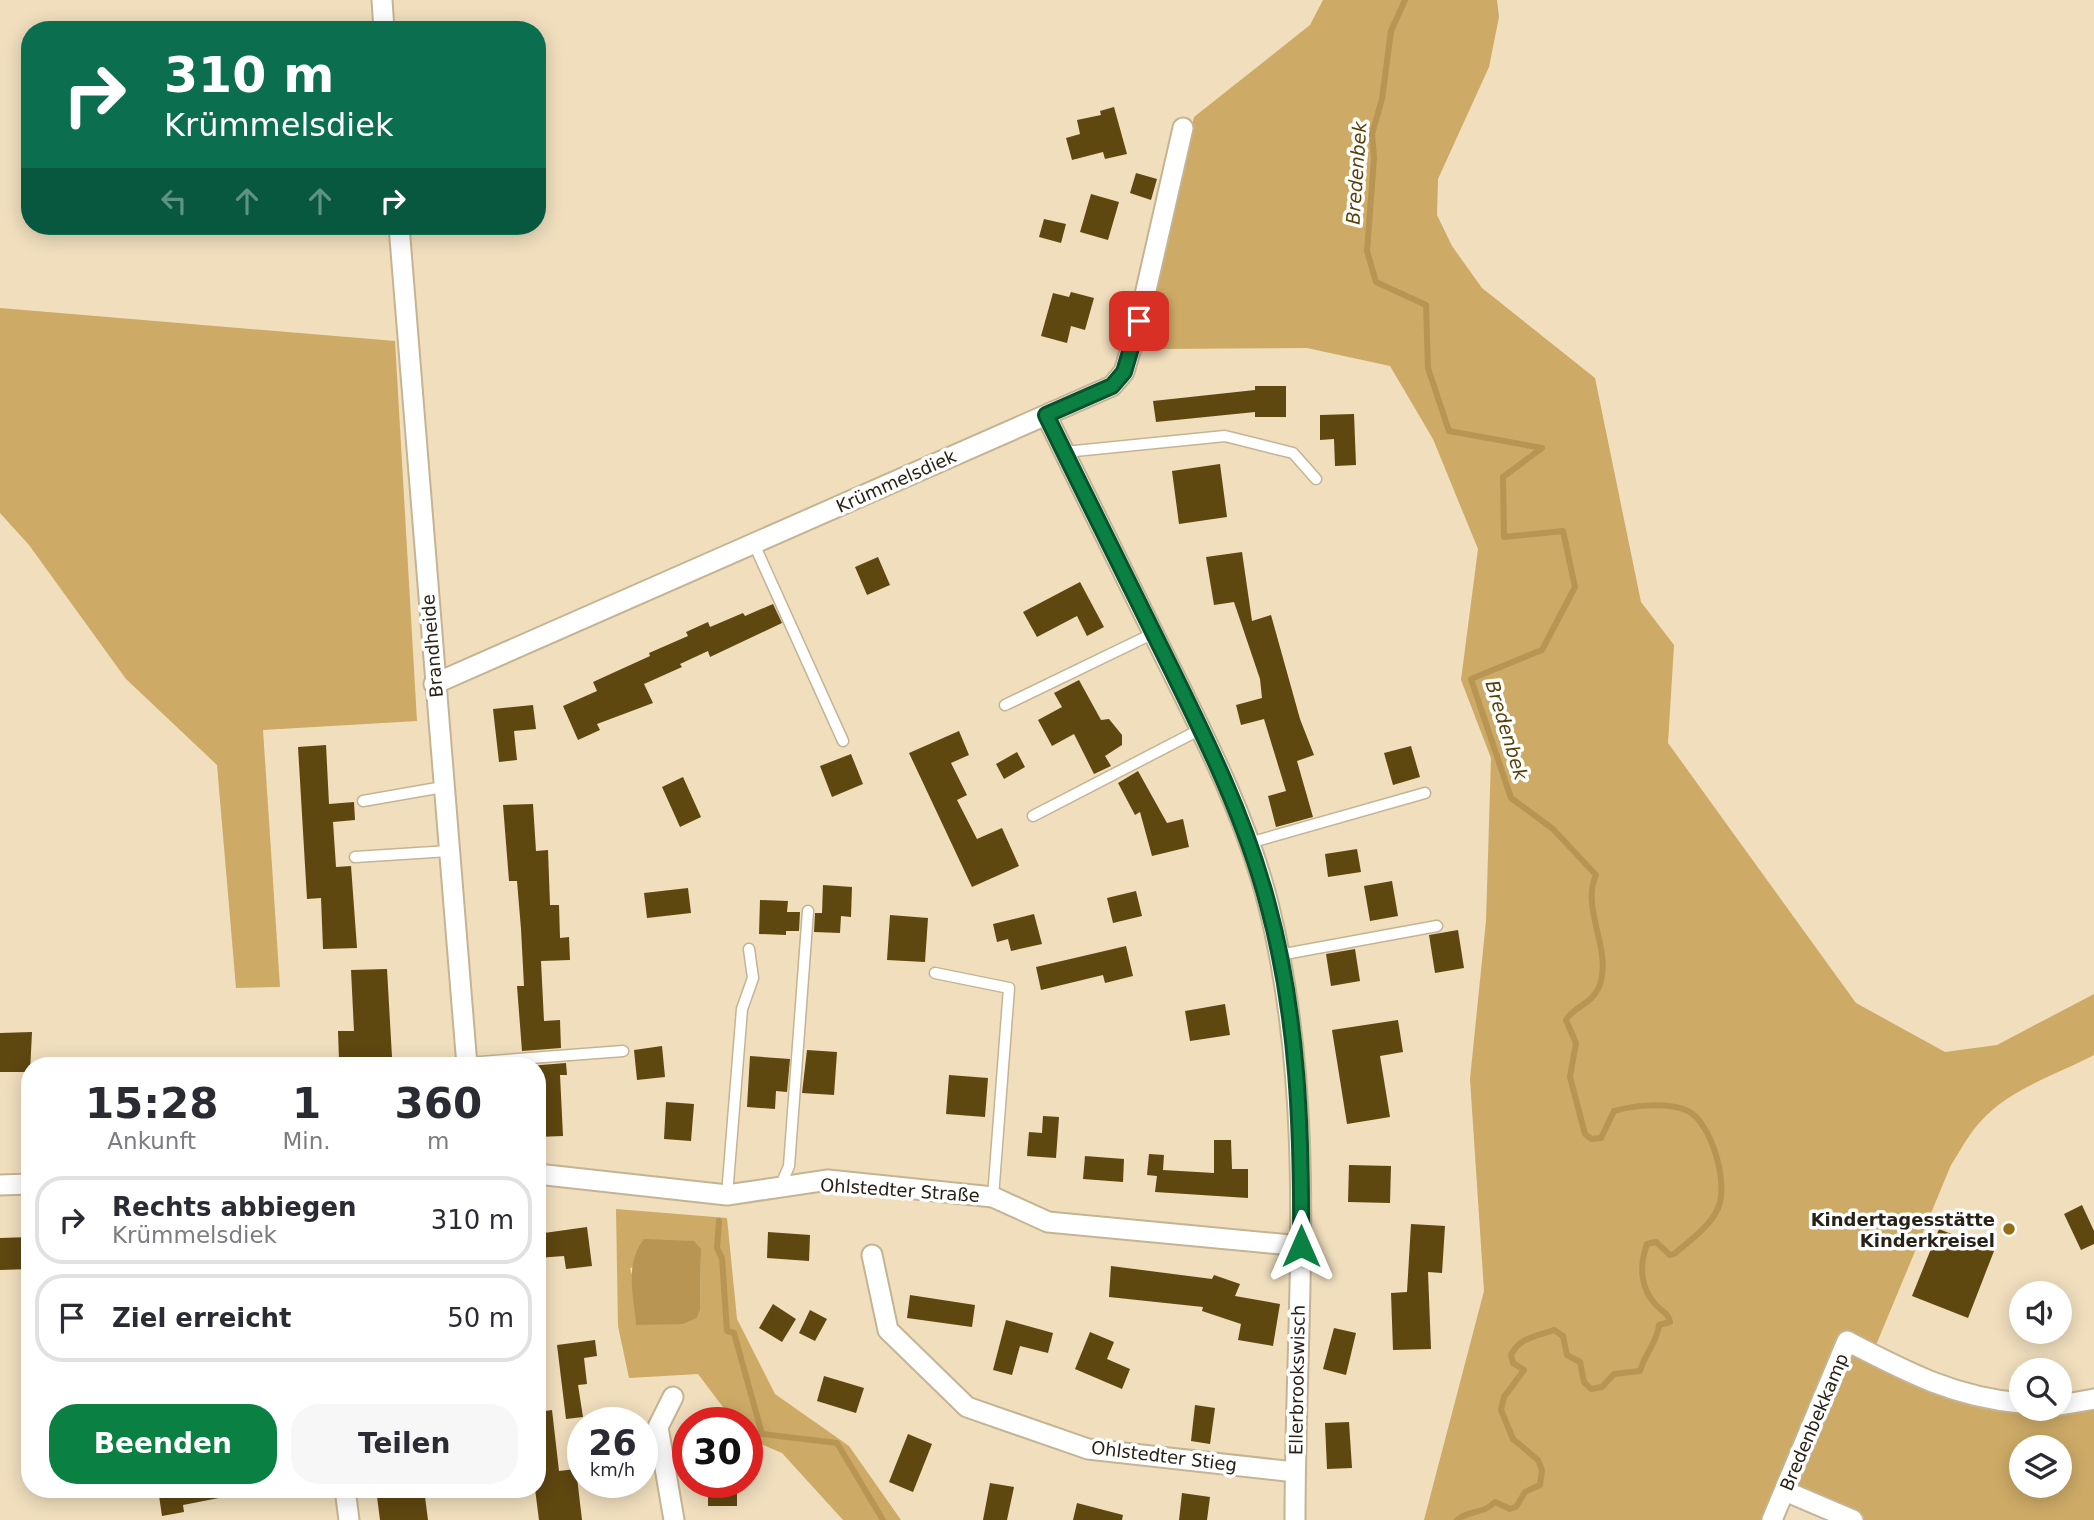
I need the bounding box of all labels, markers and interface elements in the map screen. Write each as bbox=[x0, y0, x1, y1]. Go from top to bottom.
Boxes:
text: 310 m bbox=[164, 47, 334, 104]
icon: right bbox=[49, 49, 140, 140]
text: Krümmelsdiek bbox=[164, 106, 393, 144]
water label: Bredenbek bbox=[1341, 120, 1371, 225]
icon: left bbox=[155, 182, 193, 220]
icon: ahead bbox=[228, 182, 266, 220]
icon: ahead bbox=[301, 182, 339, 220]
icon: right bbox=[374, 182, 412, 220]
pin bbox=[1109, 291, 1169, 351]
icon: arrive bbox=[1120, 302, 1158, 340]
street label: Krümmelsdiek bbox=[833, 445, 960, 517]
street label: Brandheide bbox=[417, 593, 447, 699]
water label: Bredenbek bbox=[1481, 677, 1533, 783]
text: 15:28 bbox=[85, 1079, 219, 1128]
text: 1 bbox=[292, 1079, 321, 1128]
text: 360 bbox=[394, 1079, 482, 1128]
text: Ankunft bbox=[107, 1128, 196, 1154]
text: Min. bbox=[282, 1128, 331, 1154]
text: m bbox=[427, 1128, 449, 1154]
street label: Ohlstedter Straße bbox=[819, 1174, 981, 1206]
text: Rechts abbiegen bbox=[112, 1192, 357, 1222]
icon: right bbox=[53, 1201, 91, 1239]
text: 310 m bbox=[431, 1205, 514, 1235]
position arrow bbox=[1264, 1209, 1338, 1283]
place label: Kindertagesstätte Kinderkreisel bbox=[1811, 1209, 1995, 1251]
marker: Kindertagesstätte Kinderkreisel bbox=[2001, 1221, 2017, 1237]
text: Krümmelsdiek bbox=[112, 1222, 277, 1248]
map controls bbox=[2009, 1281, 2072, 1498]
button: sound bbox=[2009, 1281, 2072, 1344]
icon: arrive bbox=[53, 1299, 91, 1337]
text: Ziel erreicht bbox=[112, 1303, 292, 1333]
text: 50 m bbox=[447, 1303, 514, 1333]
street label: Ellerbrookswisch bbox=[1285, 1305, 1309, 1455]
street label: Bredenbekkamp bbox=[1776, 1350, 1852, 1494]
button: search bbox=[2009, 1358, 2072, 1421]
button: Beenden bbox=[49, 1404, 277, 1484]
button: Teilen bbox=[291, 1404, 518, 1484]
speed limit sign: 30 bbox=[672, 1407, 763, 1498]
text: 26 bbox=[588, 1423, 637, 1463]
button: layers bbox=[2009, 1435, 2072, 1498]
street label: Ohlstedter Stieg bbox=[1090, 1437, 1238, 1475]
text: km/h bbox=[590, 1459, 635, 1480]

